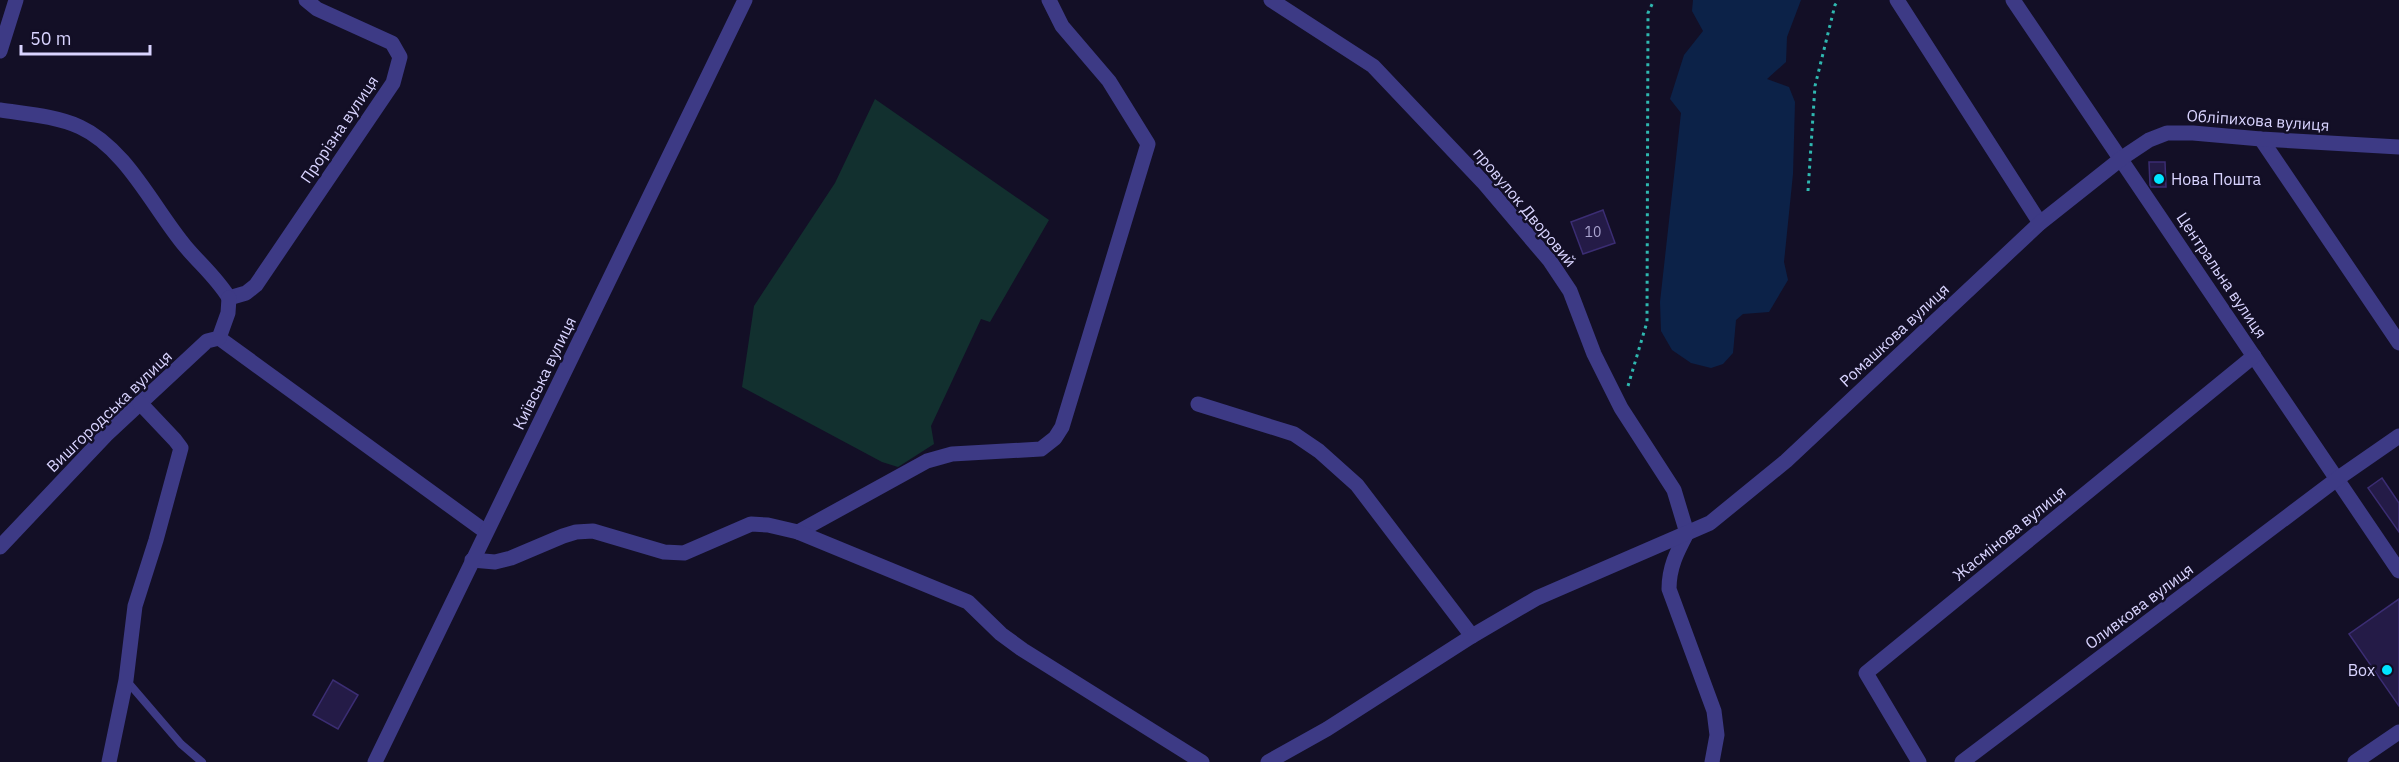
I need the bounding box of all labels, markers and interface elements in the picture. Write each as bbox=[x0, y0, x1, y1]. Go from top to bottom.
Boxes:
scale bar bbox=[21, 18, 150, 56]
text: 50 m bbox=[30, 27, 72, 50]
street label: Прорізна вулиця bbox=[296, 71, 382, 187]
street label: Обліпихова вулиця bbox=[2186, 105, 2330, 135]
street label: провулок Дворовий bbox=[1469, 143, 1581, 271]
place label: Нова Пошта bbox=[2171, 169, 2262, 189]
marker: Нова Пошта bbox=[2152, 172, 2166, 186]
street label: Центральна вулиця bbox=[2172, 208, 2272, 342]
house number: 10 bbox=[1585, 223, 1601, 241]
street label: Ромашкова вулиця bbox=[1835, 279, 1953, 391]
street label: Київська вулиця bbox=[508, 313, 580, 433]
street label: Вишгородська вулиця bbox=[42, 346, 176, 476]
street label: Жасмінова вулиця bbox=[1948, 481, 2070, 585]
street label: Оливкова вулиця bbox=[2081, 559, 2197, 653]
place label: Box bbox=[2348, 660, 2375, 680]
marker: Box bbox=[2380, 663, 2394, 677]

